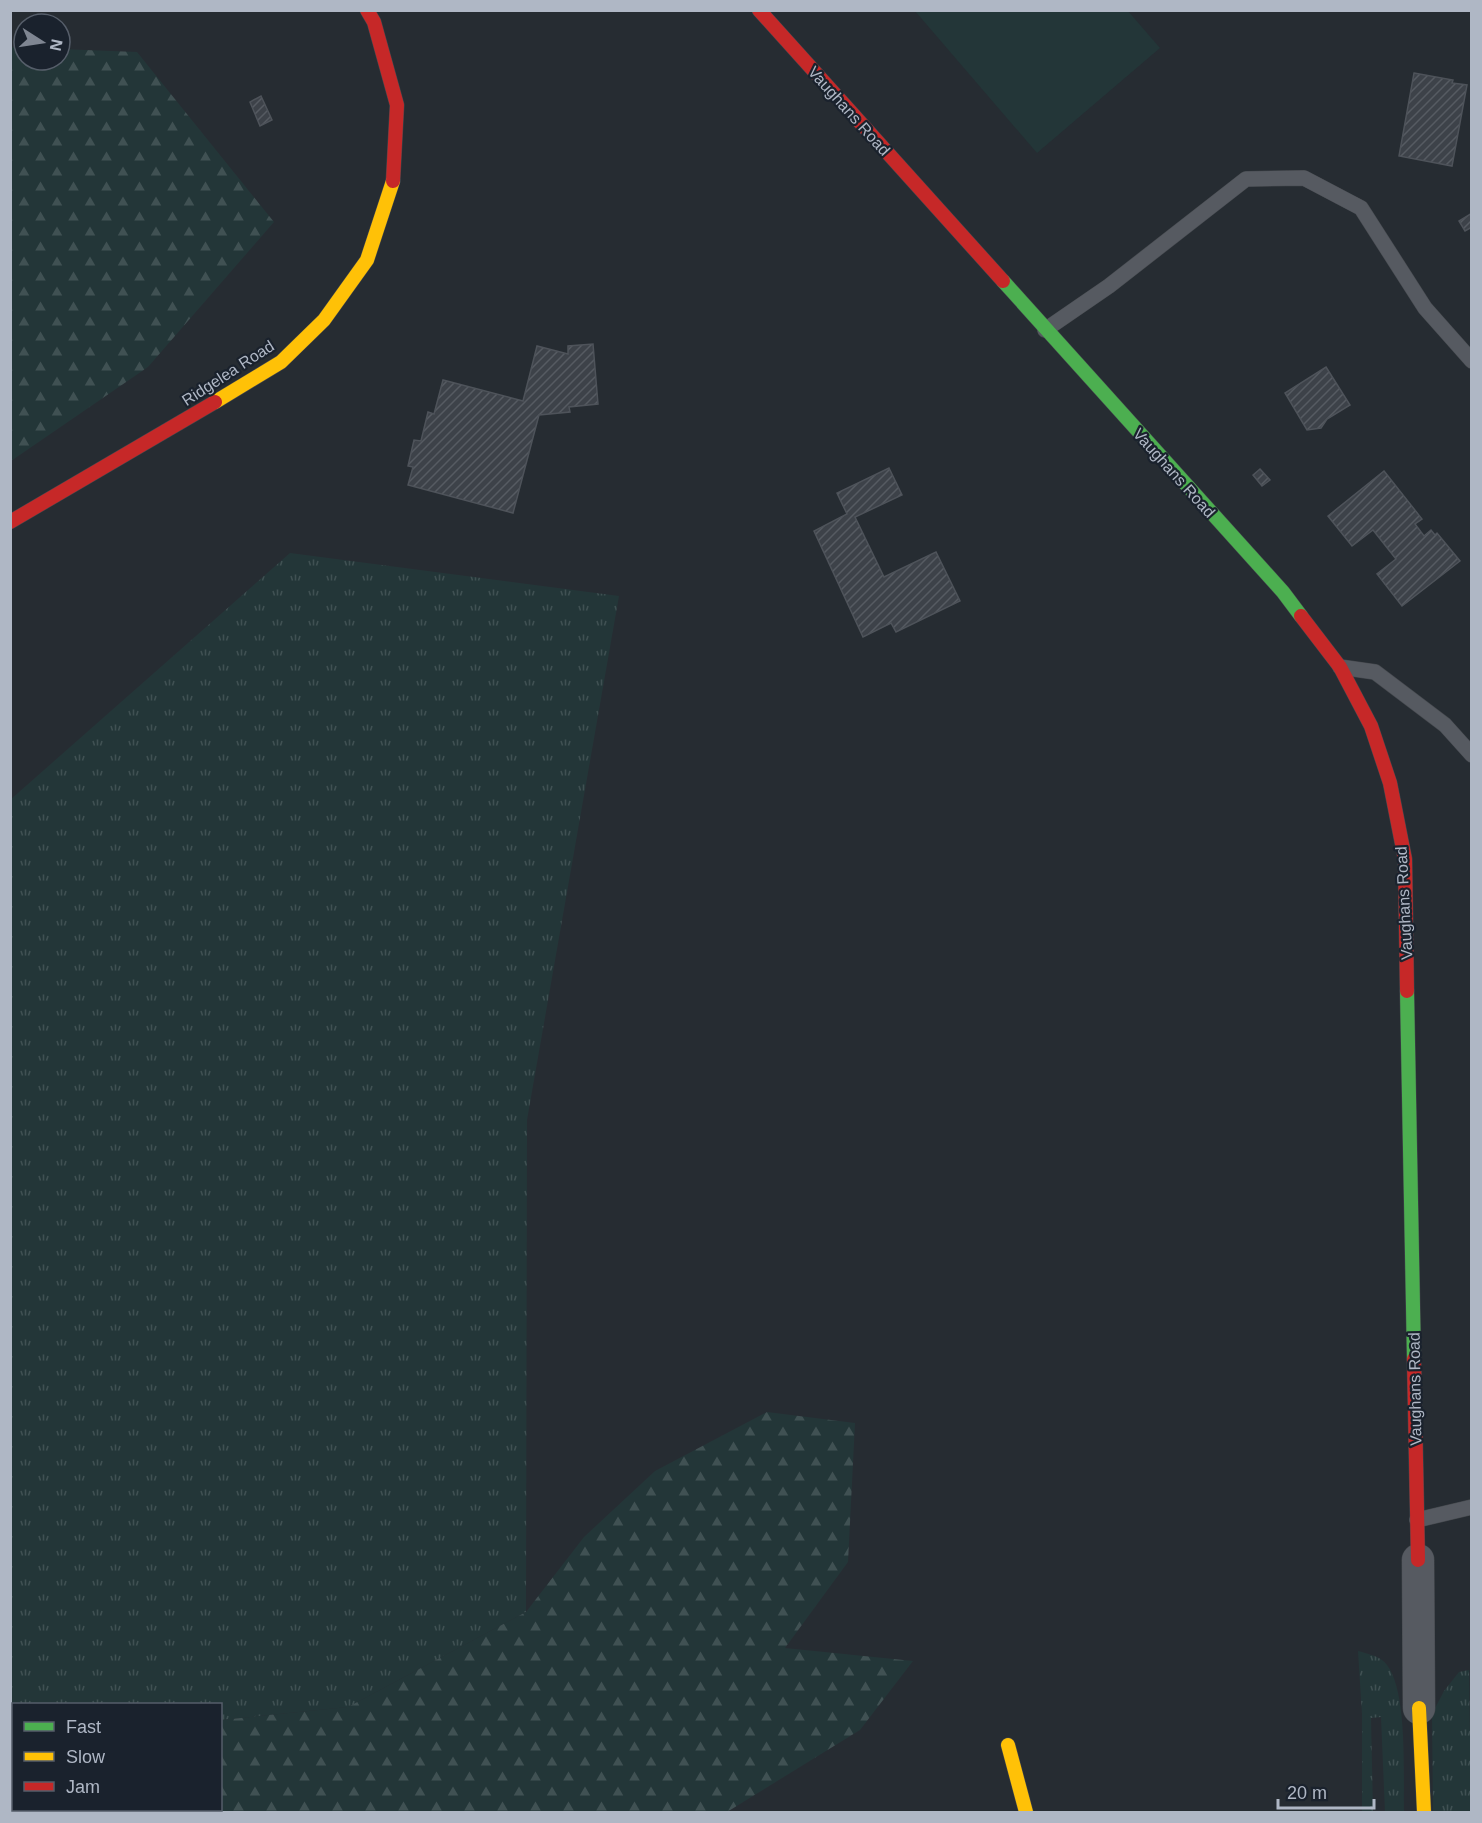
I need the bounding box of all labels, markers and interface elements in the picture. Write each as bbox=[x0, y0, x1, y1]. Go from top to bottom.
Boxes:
north arrow bbox=[12, 12, 72, 72]
text: N bbox=[47, 38, 66, 52]
street label: Vaughans Road bbox=[805, 63, 893, 159]
street label: Ridgelea Road bbox=[179, 337, 277, 409]
street label: Vaughans Road bbox=[1130, 425, 1218, 521]
street label: Vaughans Road bbox=[1393, 846, 1415, 960]
street label: Vaughans Road bbox=[1406, 1332, 1424, 1446]
legend bbox=[12, 1703, 222, 1811]
text: Fast bbox=[66, 1717, 101, 1737]
text: Slow bbox=[66, 1747, 106, 1767]
scale bar bbox=[1278, 1772, 1374, 1810]
text: Jam bbox=[66, 1777, 100, 1797]
text: 20 m bbox=[1287, 1783, 1327, 1803]

